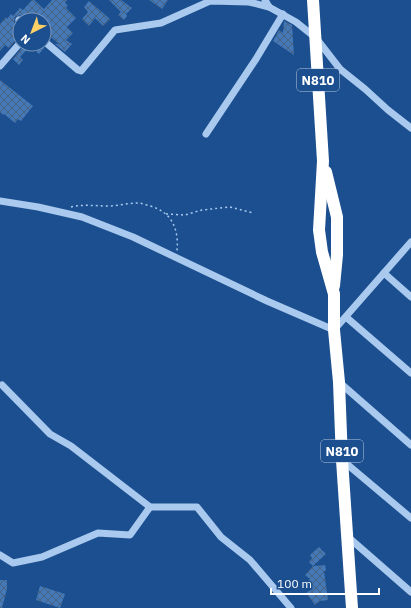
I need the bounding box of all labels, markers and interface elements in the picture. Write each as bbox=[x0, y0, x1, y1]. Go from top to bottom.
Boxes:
north arrow bbox=[12, 12, 52, 52]
text: N bbox=[18, 32, 33, 47]
road number: N810 bbox=[297, 69, 339, 91]
road number: N810 bbox=[321, 440, 363, 462]
scale bar bbox=[271, 570, 379, 596]
text: 100 m bbox=[277, 576, 312, 591]

